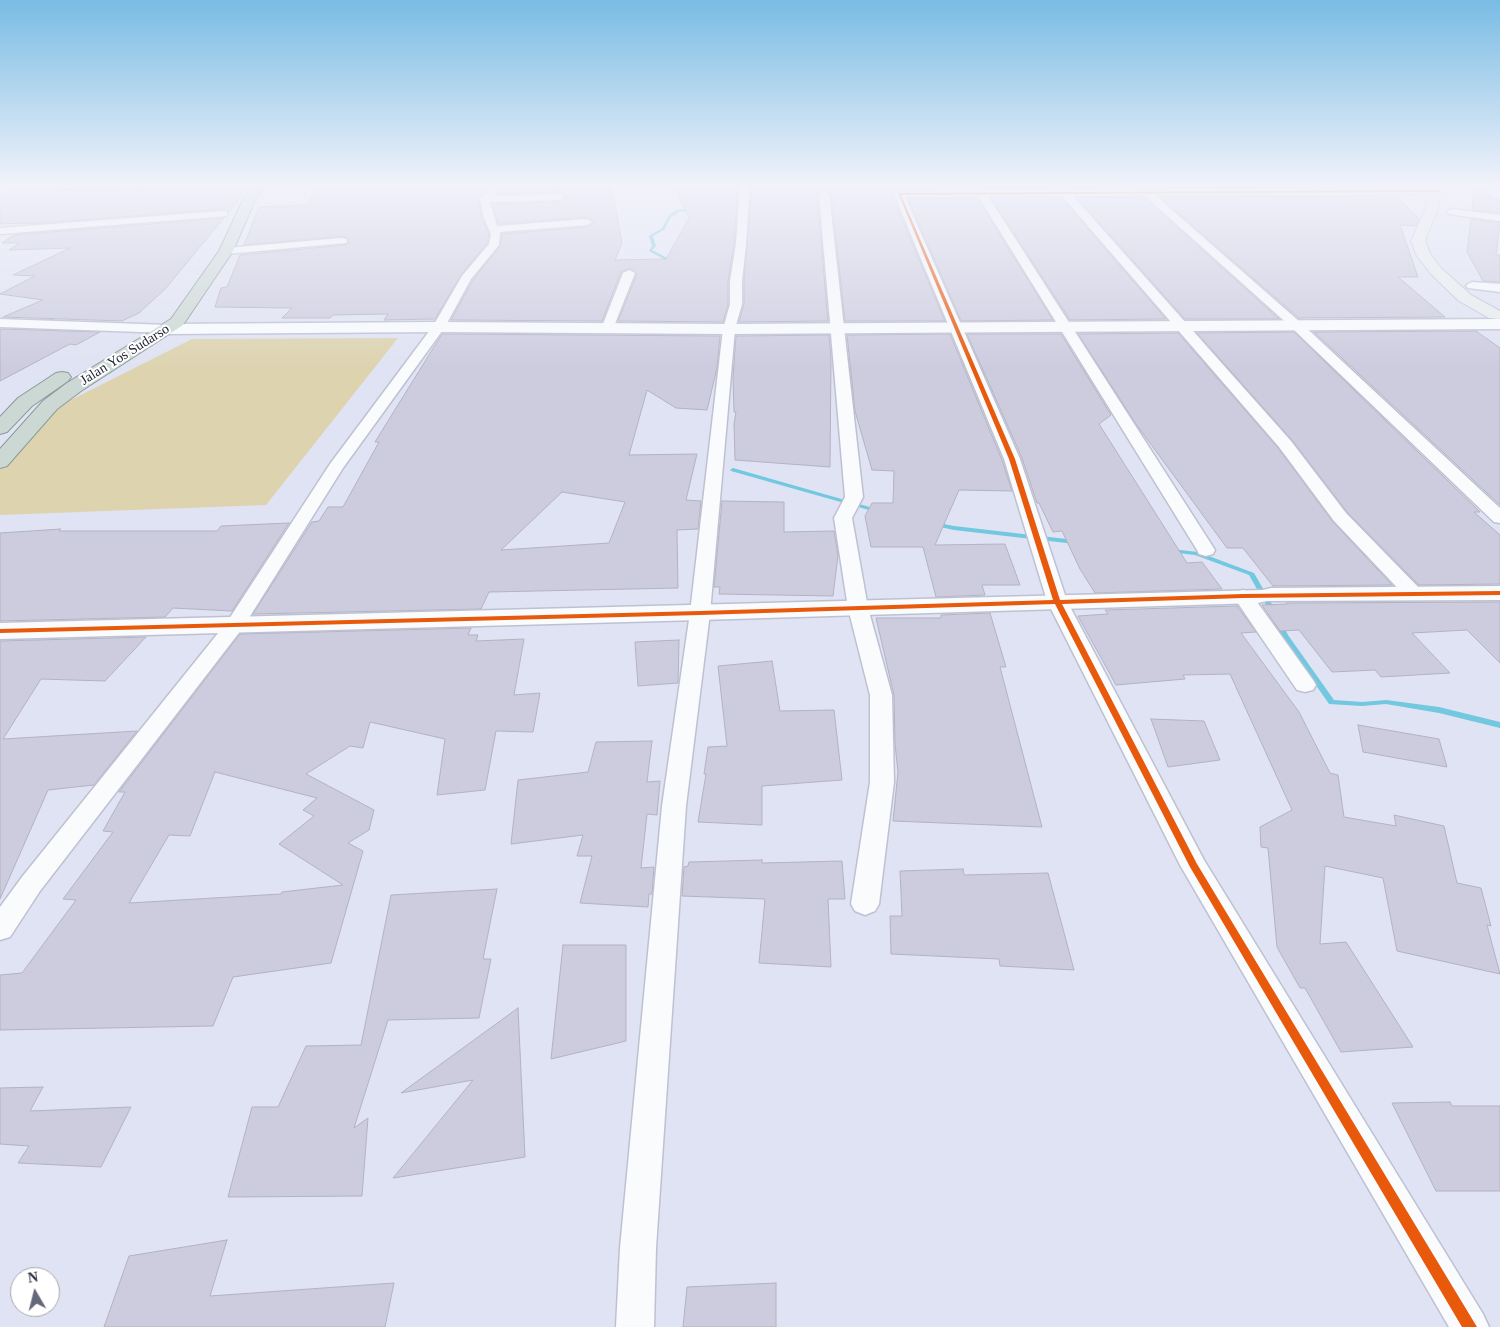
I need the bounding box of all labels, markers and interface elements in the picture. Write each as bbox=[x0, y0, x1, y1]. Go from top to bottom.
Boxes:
street label: Jalan Yos Sudarso bbox=[77, 321, 173, 389]
north arrow bbox=[10, 1267, 60, 1317]
text: N bbox=[27, 1270, 39, 1286]

